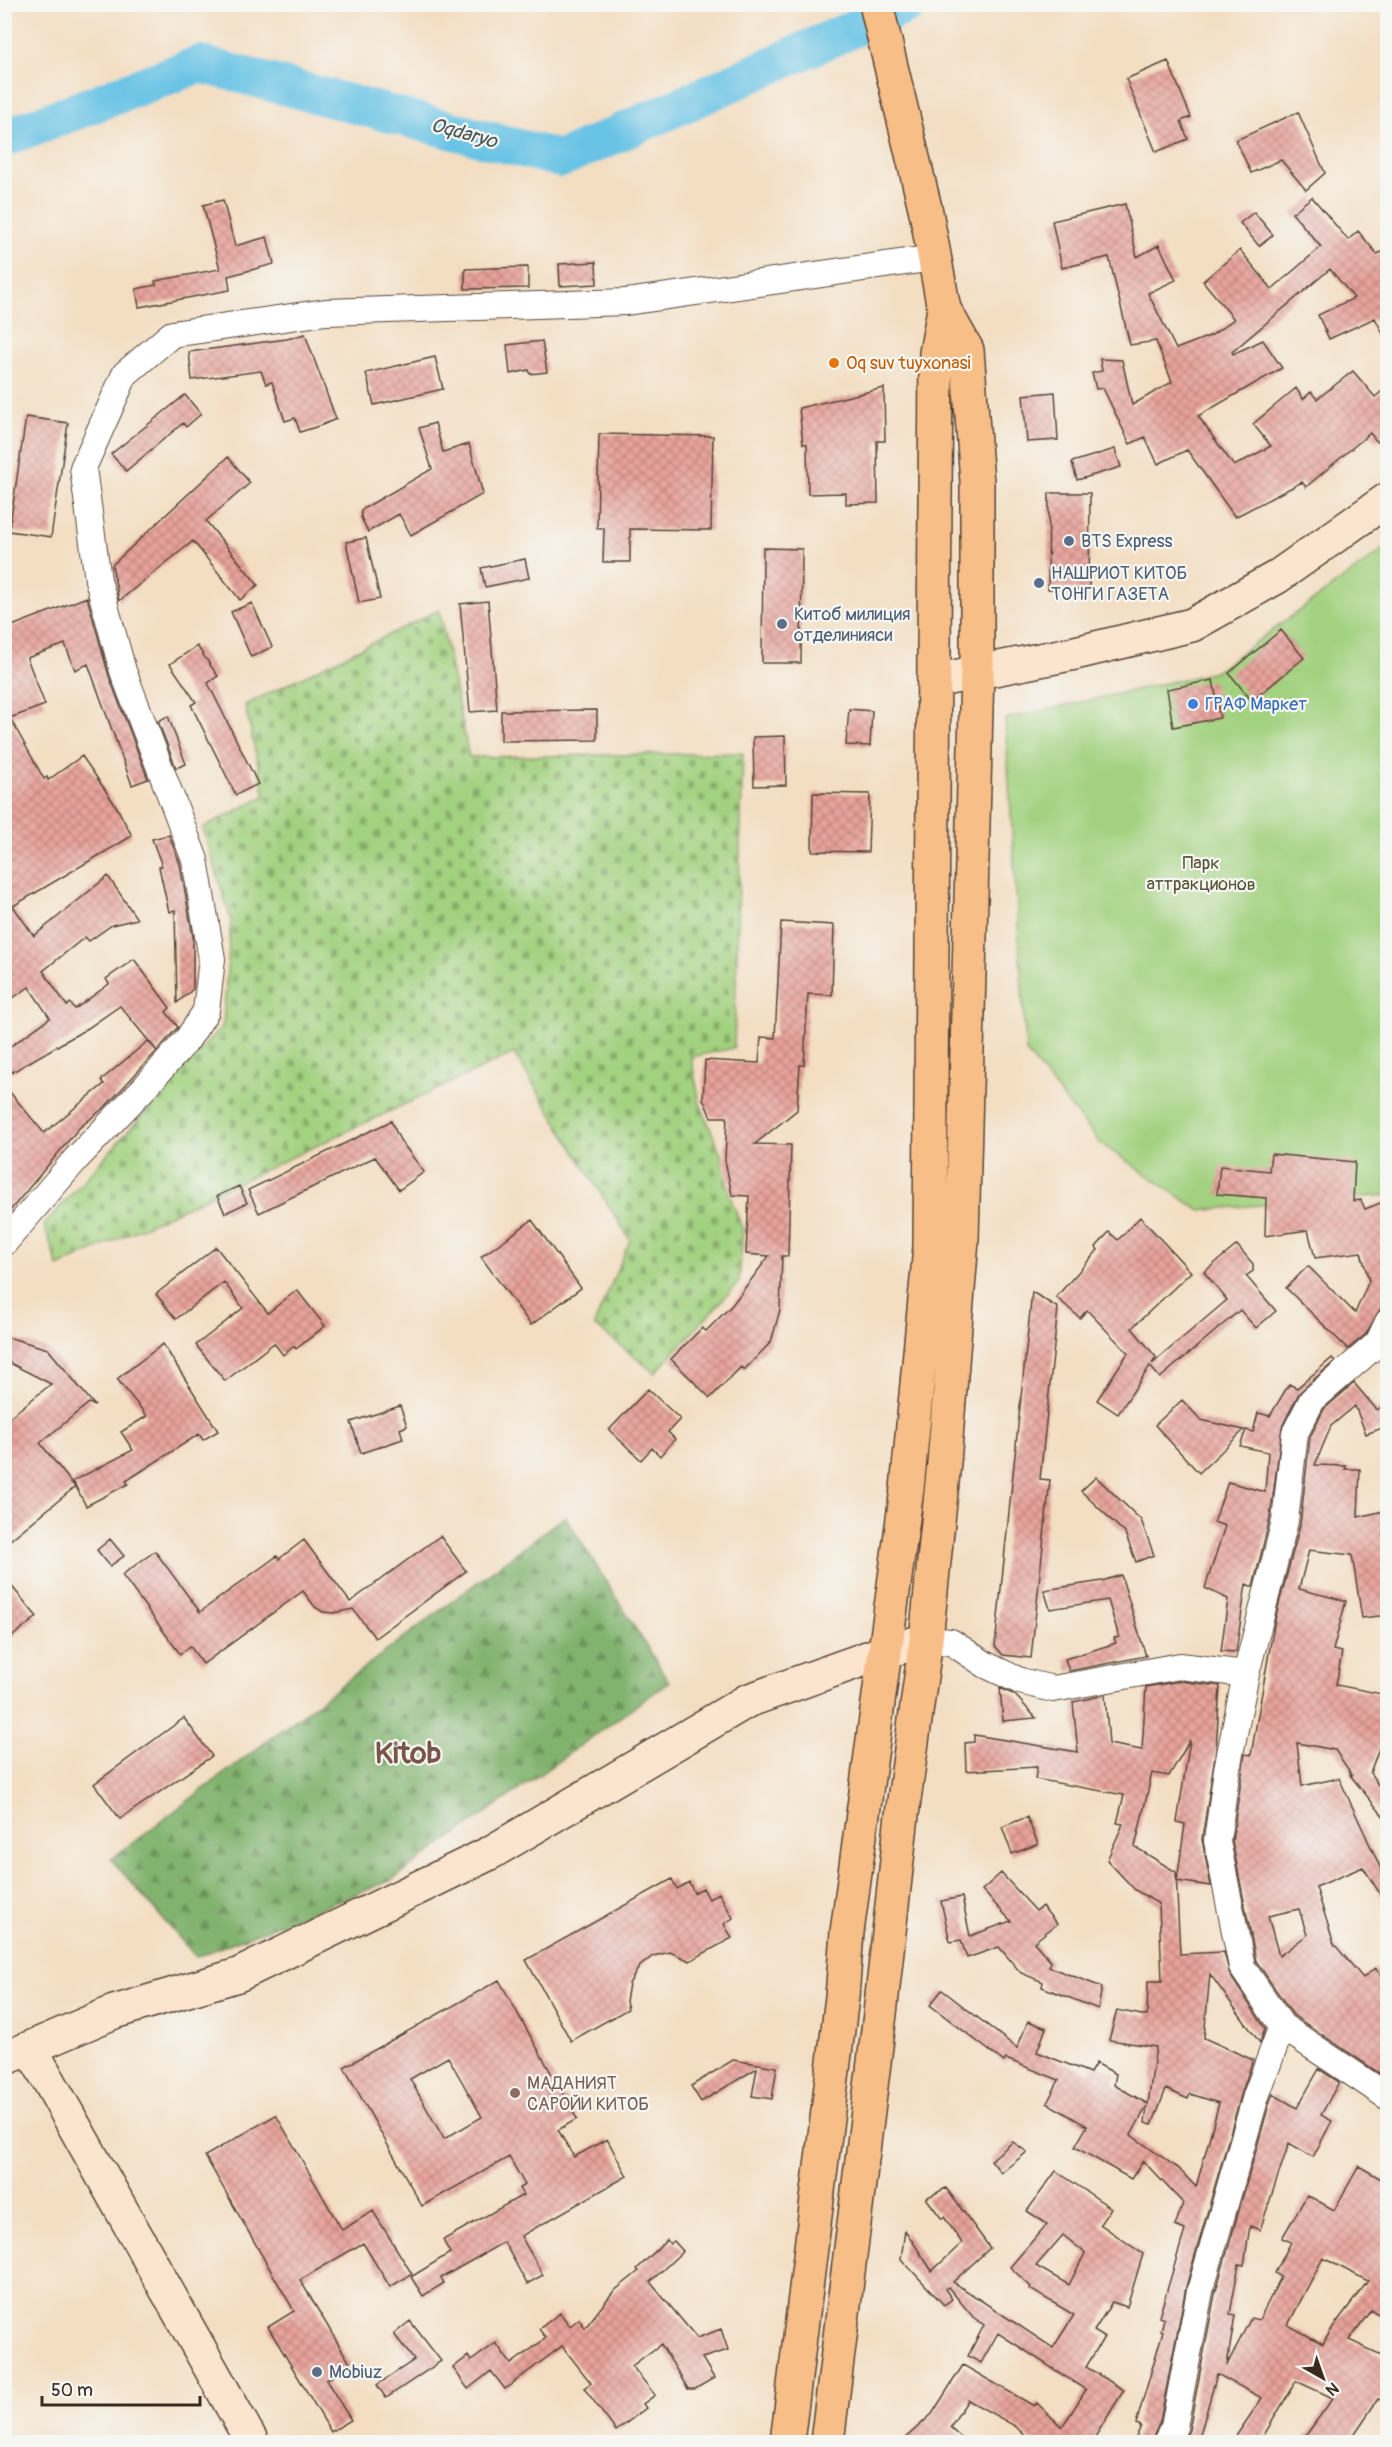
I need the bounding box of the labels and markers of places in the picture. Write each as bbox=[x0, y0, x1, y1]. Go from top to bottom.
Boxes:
place label: Oq suv tuyxonasi bbox=[846, 352, 971, 375]
marker: Oq suv tuyxonasi bbox=[827, 356, 841, 370]
place label: BTS Express bbox=[1081, 530, 1173, 553]
marker: BTS Express bbox=[1062, 534, 1076, 548]
place label: НАШРИОТ КИТОБ ТОНГИ ГАЗЕТА bbox=[1051, 562, 1187, 606]
marker: НАШРИОТ КИТОБ ТОНГИ ГАЗЕТА bbox=[1032, 576, 1046, 590]
place label: Китоб милиция отделинияси bbox=[794, 603, 910, 647]
marker: Китоб милиция отделинияси bbox=[775, 617, 789, 631]
place label: ГРАФ Маркет bbox=[1205, 693, 1307, 716]
marker: ГРАФ Маркет bbox=[1186, 697, 1200, 711]
place label: МАДАНИЯТ САРОЙИ КИТОБ bbox=[527, 2072, 649, 2116]
marker: МАДАНИЯТ САРОЙИ КИТОБ bbox=[508, 2086, 522, 2100]
place label: Mobiuz bbox=[329, 2361, 382, 2384]
marker: Mobiuz bbox=[310, 2365, 324, 2379]

